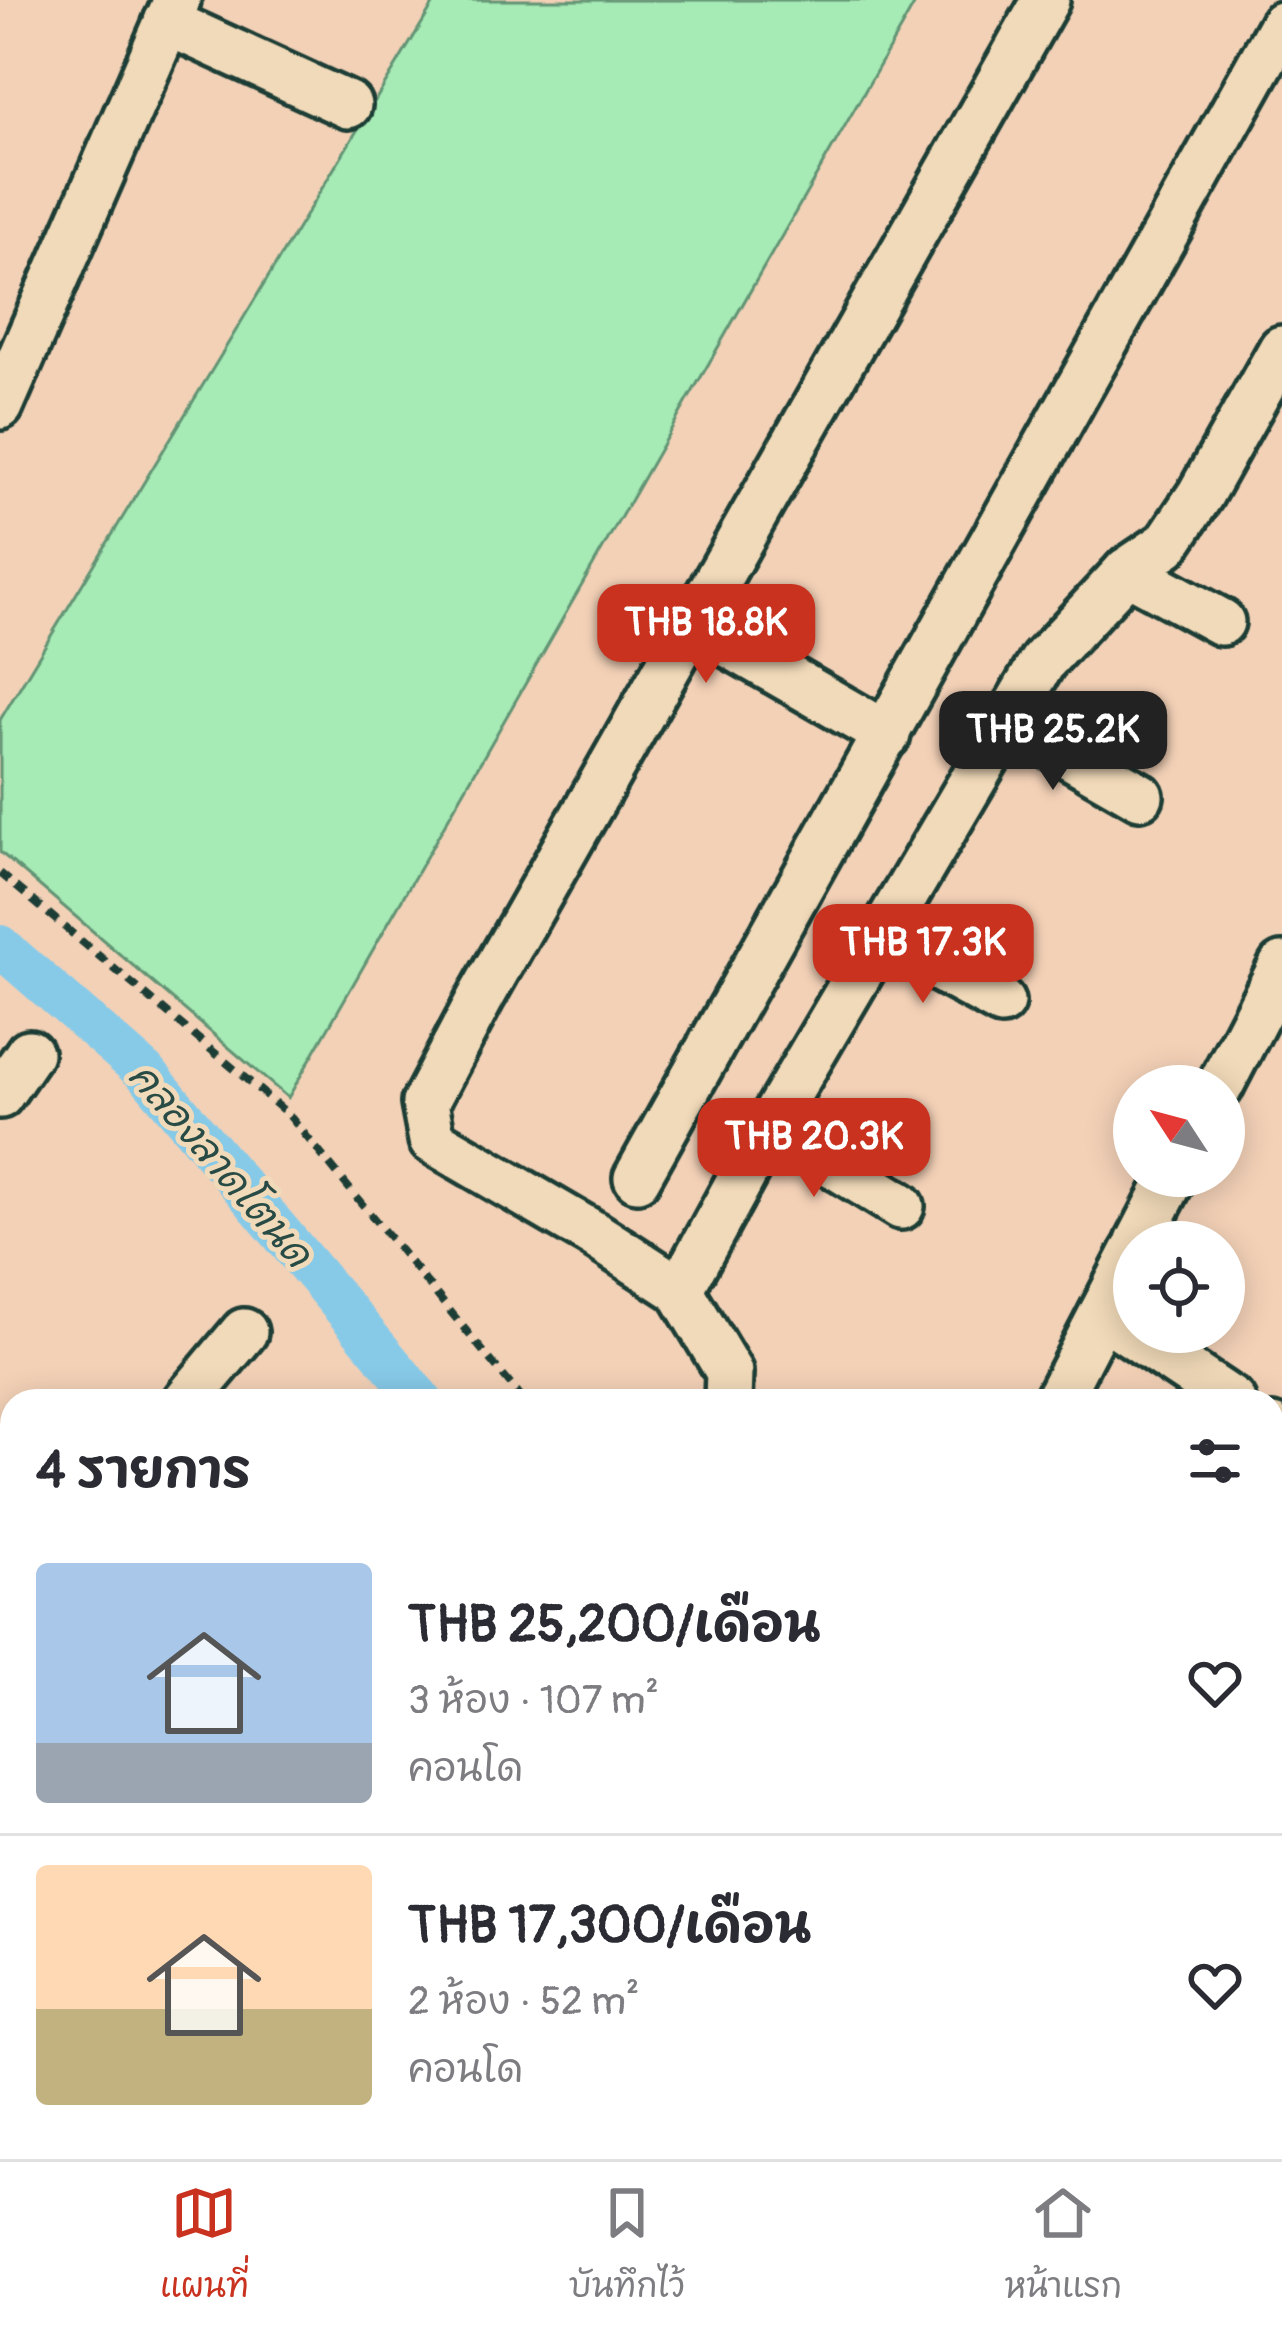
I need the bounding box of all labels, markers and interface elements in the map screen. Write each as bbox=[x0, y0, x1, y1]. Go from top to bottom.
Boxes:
pin: THB 18.8K bbox=[569, 584, 843, 686]
text: THB 18.8K bbox=[624, 598, 788, 647]
pin: THB 25.2K bbox=[916, 691, 1190, 793]
text: THB 25.2K bbox=[966, 705, 1140, 754]
pin: THB 17.3K bbox=[786, 904, 1060, 1006]
text: THB 17.3K bbox=[840, 918, 1006, 967]
water label: คลองลาดโตนด bbox=[118, 1051, 325, 1279]
north arrow bbox=[1113, 1065, 1245, 1197]
map controls bbox=[1113, 1065, 1245, 1353]
pin: THB 20.3K bbox=[677, 1098, 951, 1200]
text: THB 20.3K bbox=[724, 1112, 904, 1161]
button: locate bbox=[1113, 1221, 1245, 1353]
icon: filters bbox=[1182, 1428, 1248, 1494]
text: 4 รายการ bbox=[36, 1439, 251, 1503]
text: THB 25,200/เดือน bbox=[408, 1593, 821, 1657]
icon: home bbox=[132, 1611, 276, 1755]
icon: heart bbox=[1182, 1650, 1248, 1716]
text: 3 ห้อง · 107 m² bbox=[408, 1676, 659, 1725]
text: คอนโด bbox=[408, 1744, 523, 1793]
text: THB 17,300/เดือน bbox=[408, 1894, 811, 1958]
icon: home bbox=[132, 1913, 276, 2057]
icon: heart bbox=[1182, 1952, 1248, 2018]
text: 2 ห้อง · 52 m² bbox=[408, 1977, 639, 2026]
text: คอนโด bbox=[408, 2045, 523, 2094]
tab: แผนที่ bbox=[160, 2180, 249, 2310]
tab: บันทึกไว้ bbox=[569, 2180, 685, 2310]
tab: หน้าแรก bbox=[1004, 2180, 1122, 2310]

